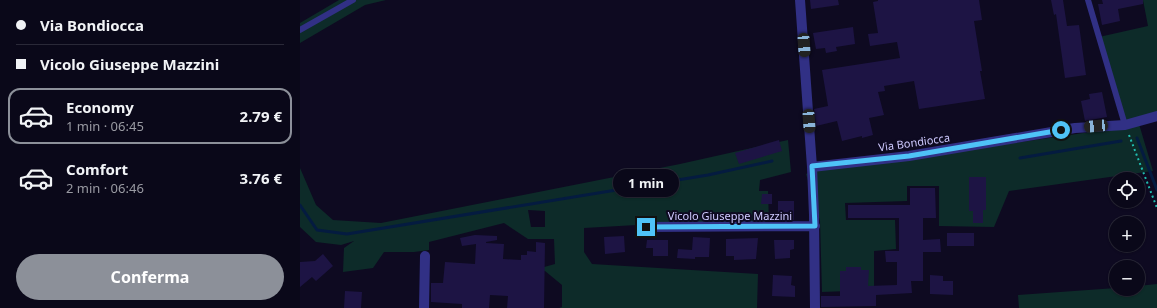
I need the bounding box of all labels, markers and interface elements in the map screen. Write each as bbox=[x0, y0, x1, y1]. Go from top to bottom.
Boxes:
text: Via Bondiocca bbox=[40, 15, 144, 35]
car bbox=[797, 33, 811, 57]
text: Vicolo Giuseppe Mazzini bbox=[40, 54, 219, 74]
text: Economy bbox=[66, 97, 134, 117]
icon: car bbox=[18, 98, 54, 134]
text: 2.79 € bbox=[240, 106, 282, 126]
car bbox=[802, 109, 816, 133]
text: 1 min · 06:45 bbox=[66, 117, 144, 135]
car bbox=[1084, 119, 1108, 133]
route start bbox=[1052, 121, 1070, 139]
street label: Via Bondiocca bbox=[877, 130, 951, 154]
text: Comfort bbox=[66, 159, 128, 179]
icon: car bbox=[18, 160, 54, 196]
text: 3.76 € bbox=[240, 168, 282, 188]
callout: 1 min bbox=[613, 169, 679, 197]
map controls bbox=[1109, 172, 1145, 296]
button: locate bbox=[1109, 172, 1145, 208]
text: 1 min bbox=[628, 174, 664, 192]
text: 2 min · 06:46 bbox=[66, 179, 144, 197]
street label: Vicolo Giuseppe Mazzini bbox=[668, 208, 792, 223]
button: + bbox=[1109, 216, 1145, 252]
route end bbox=[637, 218, 655, 236]
button: Conferma bbox=[16, 254, 284, 300]
button: − bbox=[1109, 260, 1145, 296]

